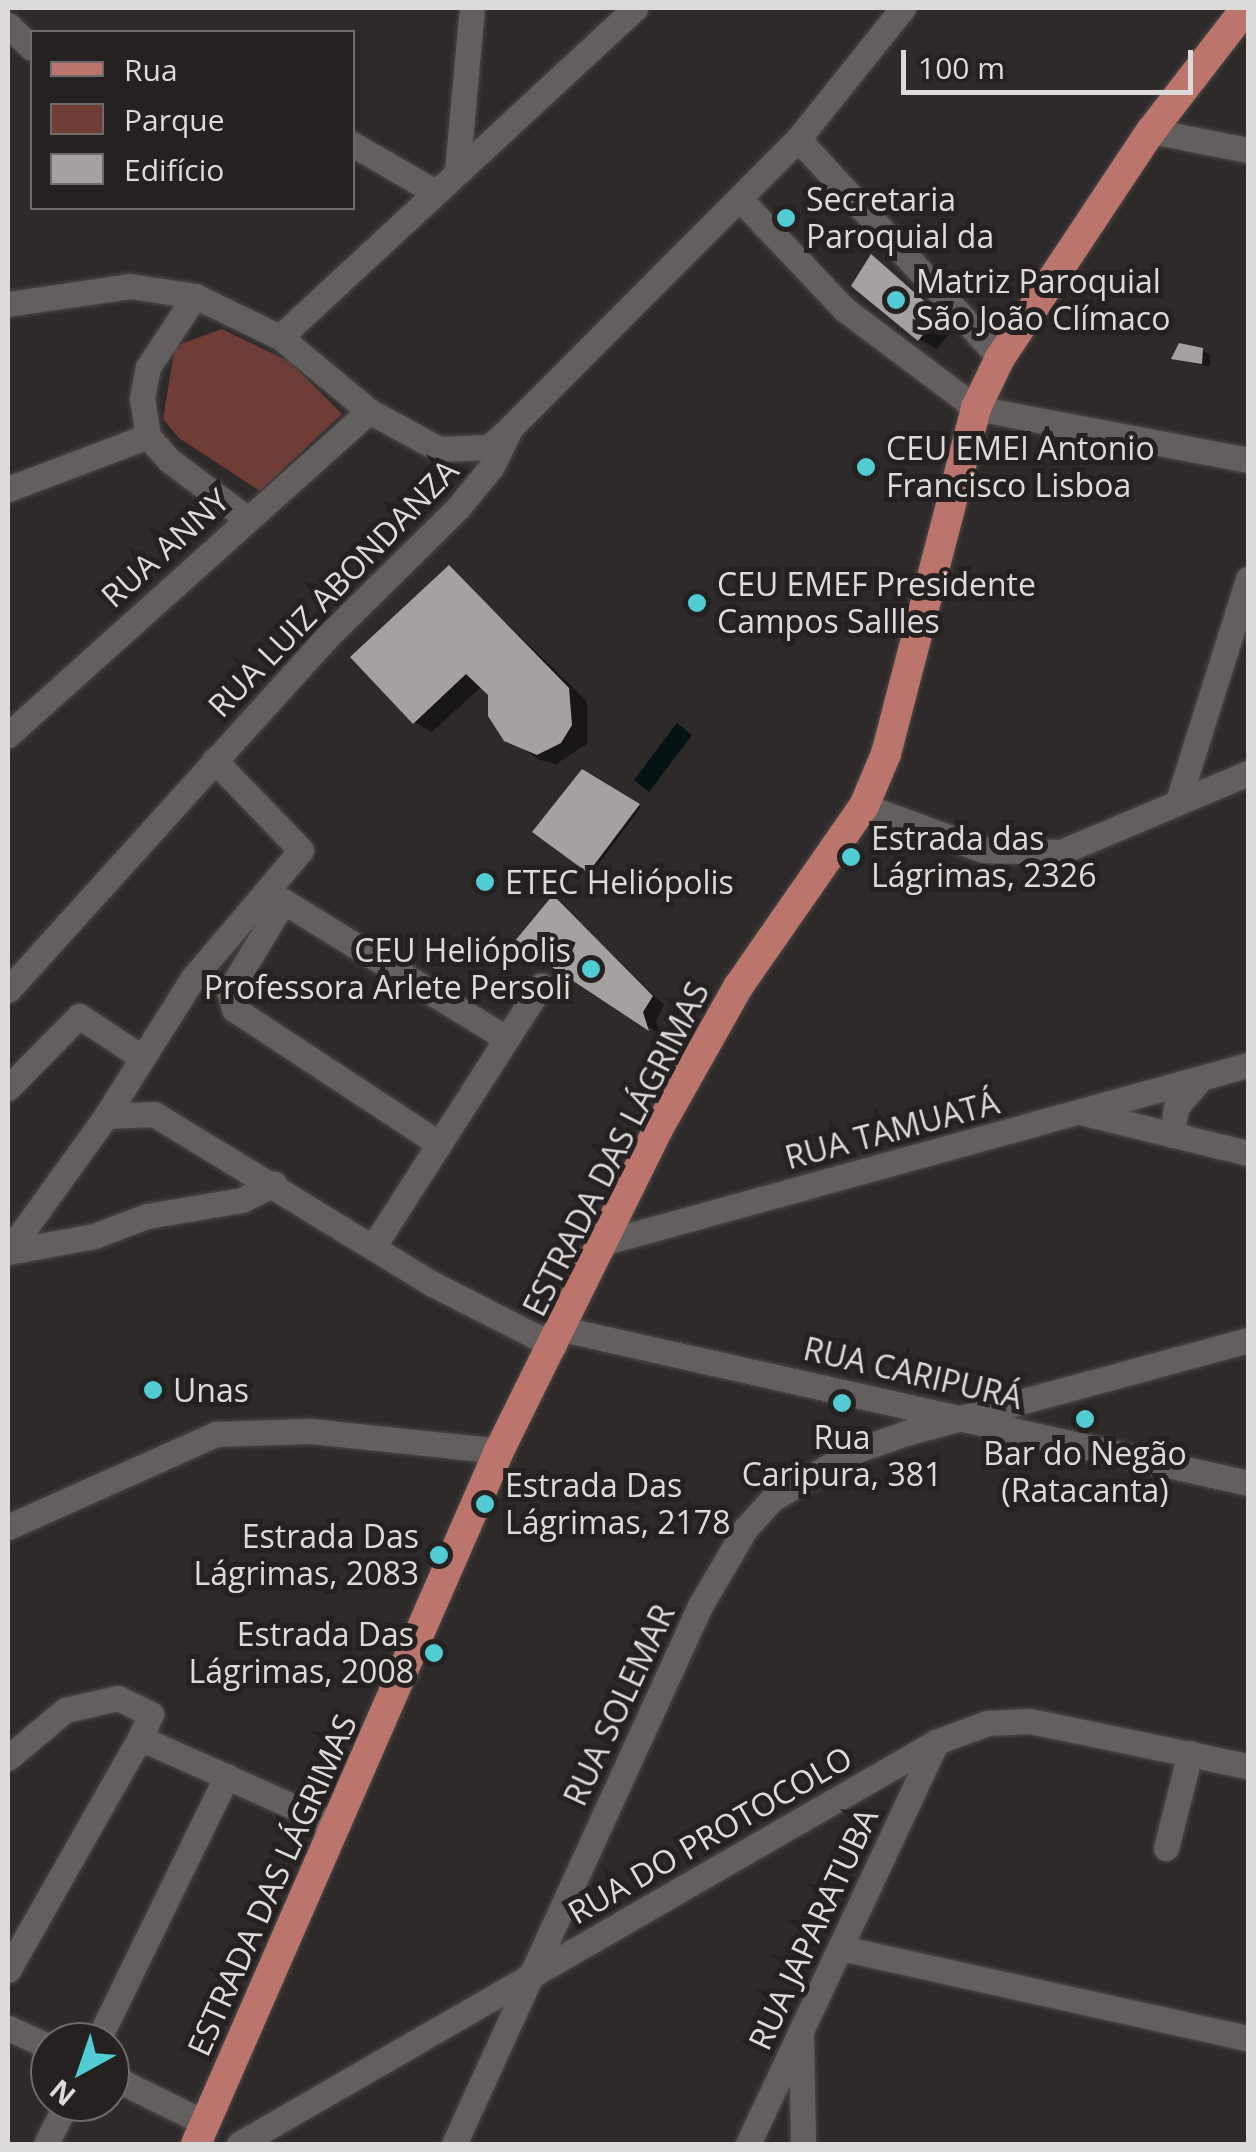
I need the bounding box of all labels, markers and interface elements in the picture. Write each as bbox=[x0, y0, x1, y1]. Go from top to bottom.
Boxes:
legend bbox=[30, 30, 355, 210]
scale bar bbox=[906, 30, 1198, 92]
text: 100 m bbox=[918, 47, 1005, 88]
text: Rua bbox=[124, 49, 178, 90]
text: Parque bbox=[124, 99, 225, 140]
text: Edifício bbox=[124, 149, 224, 190]
place label: Secretaria Paroquial da bbox=[806, 181, 994, 256]
marker: Secretaria Paroquial da bbox=[775, 207, 797, 229]
place label: Matriz Paroquial São João Clímaco bbox=[916, 263, 1170, 338]
marker: Matriz Paroquial São João Clímaco bbox=[885, 289, 907, 311]
place label: CEU EMEI Antonio Francisco Lisboa bbox=[886, 430, 1155, 505]
street label: RUA LUIZ ABONDANZA bbox=[200, 451, 466, 725]
marker: CEU EMEI Antonio Francisco Lisboa bbox=[855, 456, 877, 478]
street label: RUA ANNY bbox=[93, 481, 237, 615]
place label: CEU EMEF Presidente Campos Sallles bbox=[717, 566, 1036, 641]
marker: CEU EMEF Presidente Campos Sallles bbox=[686, 592, 708, 614]
place label: Estrada das Lágrimas, 2326 bbox=[871, 820, 1096, 895]
marker: Estrada das Lágrimas, 2326 bbox=[840, 846, 862, 868]
place label: ETEC Heliópolis bbox=[505, 863, 734, 901]
marker: ETEC Heliópolis bbox=[474, 871, 496, 893]
place label: CEU Heliópolis Professora Arlete Persoli bbox=[204, 932, 571, 1007]
marker: CEU Heliópolis Professora Arlete Persoli bbox=[580, 958, 602, 980]
street label: ESTRADA DAS LÁGRIMAS bbox=[515, 976, 717, 1322]
street label: RUA TAMUATÁ bbox=[781, 1083, 1003, 1177]
street label: RUA CARIPURÁ bbox=[800, 1329, 1026, 1417]
place label: Unas bbox=[173, 1371, 249, 1409]
marker: Unas bbox=[142, 1379, 164, 1401]
marker: Rua Caripura, 381 bbox=[831, 1392, 853, 1414]
marker: Bar do Negão (Ratacanta) bbox=[1074, 1408, 1096, 1430]
place label: Rua Caripura, 381 bbox=[742, 1419, 942, 1494]
place label: Bar do Negão (Ratacanta) bbox=[983, 1435, 1187, 1510]
place label: Estrada Das Lágrimas, 2178 bbox=[505, 1467, 730, 1542]
marker: Estrada Das Lágrimas, 2178 bbox=[474, 1493, 496, 1515]
place label: Estrada Das Lágrimas, 2083 bbox=[194, 1518, 419, 1593]
marker: Estrada Das Lágrimas, 2083 bbox=[428, 1544, 450, 1566]
street label: RUA SOLEMAR bbox=[556, 1598, 682, 1812]
place label: Estrada Das Lágrimas, 2008 bbox=[189, 1616, 414, 1691]
marker: Estrada Das Lágrimas, 2008 bbox=[423, 1642, 445, 1664]
street label: ESTRADA DAS LÁGRIMAS bbox=[179, 1708, 365, 2062]
street label: RUA DO PROTOCOLO bbox=[561, 1738, 859, 1932]
street label: RUA JAPARATUBA bbox=[740, 1802, 886, 2056]
north arrow bbox=[30, 2022, 130, 2122]
text: N bbox=[41, 2072, 83, 2115]

